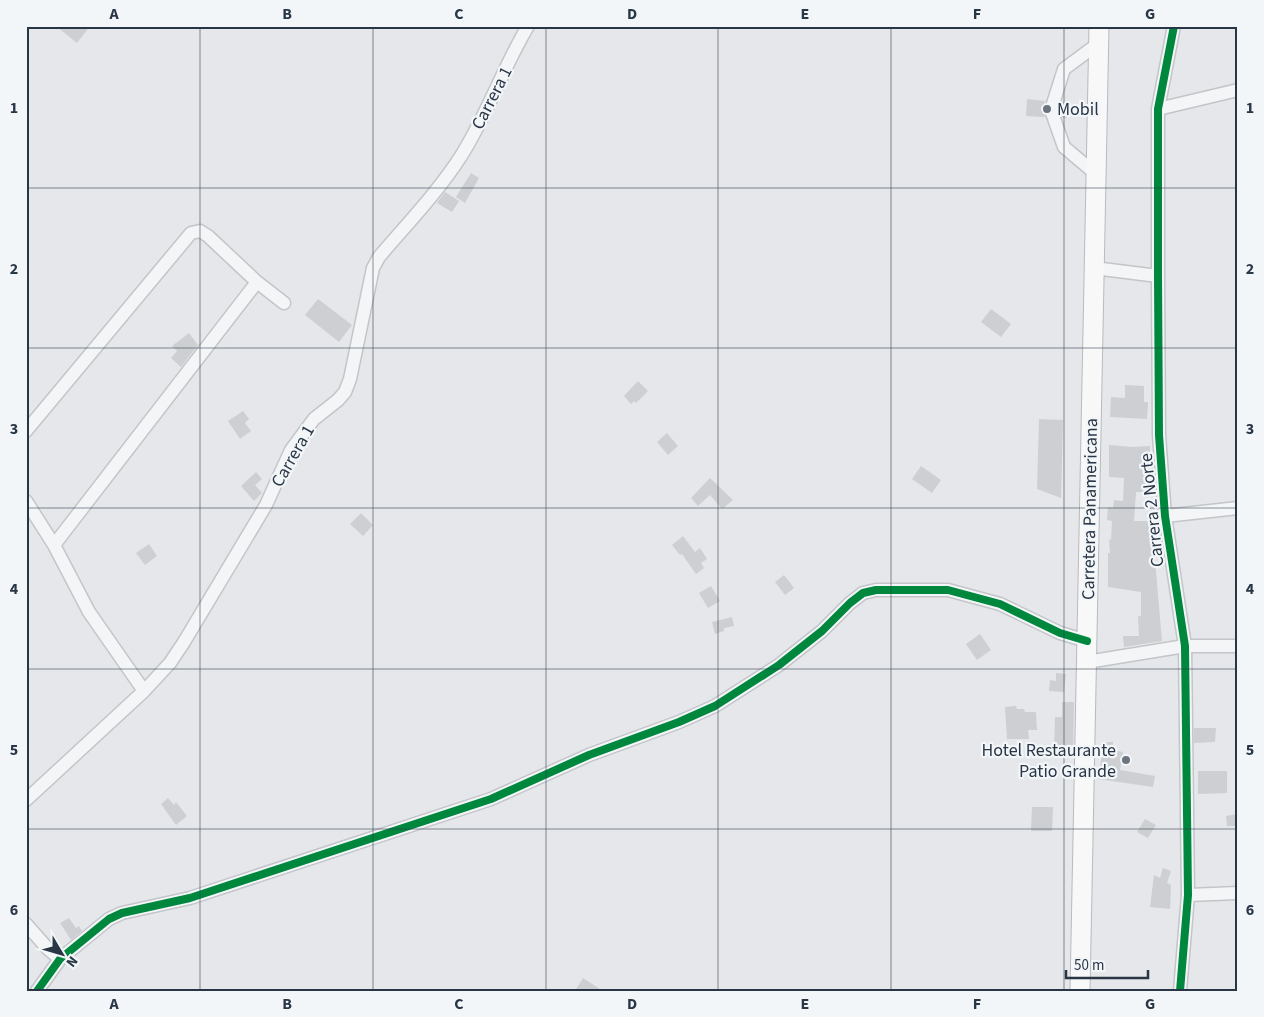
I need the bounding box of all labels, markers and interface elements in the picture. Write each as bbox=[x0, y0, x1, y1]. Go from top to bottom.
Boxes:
text: A bbox=[108, 3, 119, 25]
text: B bbox=[282, 3, 292, 25]
text: C bbox=[454, 3, 464, 25]
text: D bbox=[627, 3, 637, 25]
text: E bbox=[801, 3, 809, 25]
text: F bbox=[973, 3, 981, 25]
text: G bbox=[1145, 3, 1155, 25]
street label: Carrera 1 bbox=[465, 62, 519, 134]
text: 1 bbox=[10, 97, 18, 119]
place label: Mobil bbox=[1057, 97, 1099, 122]
text: 1 bbox=[1246, 97, 1254, 119]
marker: Mobil bbox=[1041, 103, 1053, 115]
text: 2 bbox=[10, 258, 18, 280]
text: 2 bbox=[1246, 258, 1254, 280]
text: 3 bbox=[10, 418, 18, 440]
street label: Carretera Panamericana bbox=[1076, 418, 1104, 600]
text: 3 bbox=[1246, 418, 1254, 440]
street label: Carrera 1 bbox=[265, 420, 321, 492]
street label: Carrera 2 Norte bbox=[1134, 452, 1170, 568]
text: 4 bbox=[10, 578, 19, 600]
text: 4 bbox=[1246, 578, 1255, 600]
place label: Hotel Restaurante Patio Grande bbox=[982, 738, 1116, 784]
text: 5 bbox=[10, 739, 18, 761]
text: 5 bbox=[1246, 739, 1254, 761]
marker: Hotel Restaurante Patio Grande bbox=[1120, 754, 1132, 766]
text: 6 bbox=[10, 899, 18, 921]
text: 6 bbox=[1246, 899, 1254, 921]
north arrow bbox=[38, 930, 88, 980]
scale bar bbox=[1066, 947, 1149, 979]
text: N bbox=[61, 952, 82, 971]
text: 50 m bbox=[1074, 955, 1104, 976]
text: A bbox=[108, 993, 119, 1015]
text: B bbox=[282, 993, 292, 1015]
text: C bbox=[454, 993, 464, 1015]
text: D bbox=[627, 993, 637, 1015]
text: E bbox=[801, 993, 809, 1015]
text: F bbox=[973, 993, 981, 1015]
text: G bbox=[1145, 993, 1155, 1015]

